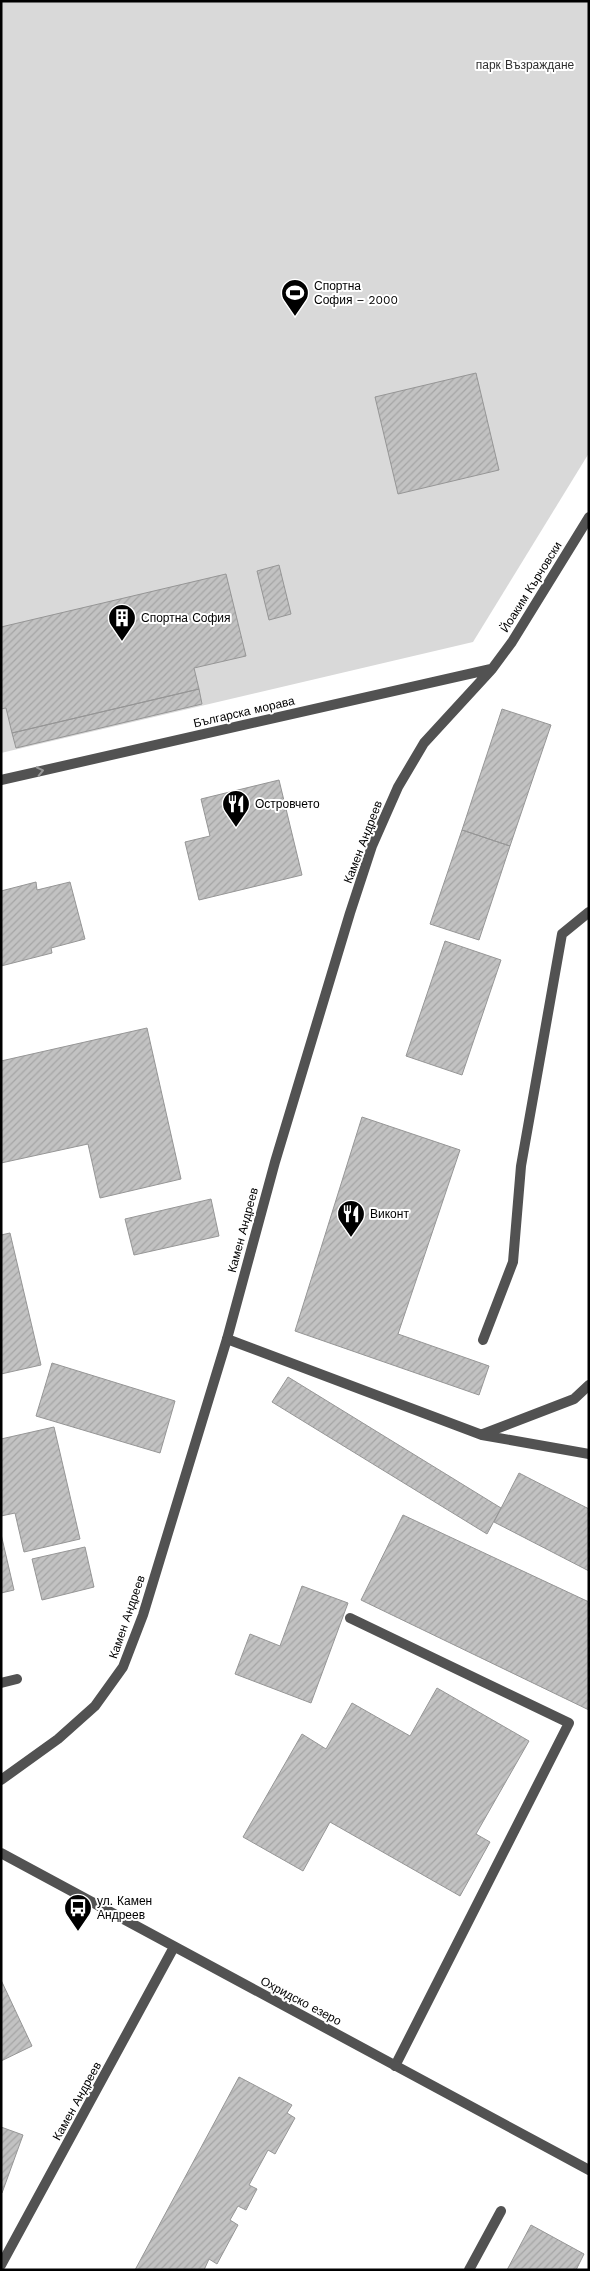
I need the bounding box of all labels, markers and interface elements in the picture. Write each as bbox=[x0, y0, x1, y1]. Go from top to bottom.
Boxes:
park label: парк Възраждане bbox=[476, 58, 575, 72]
sports icon: Спортна София – 2000 bbox=[280, 278, 310, 317]
place label: Спортна София – 2000 bbox=[314, 279, 398, 307]
street label: Йоаким Кърчовски bbox=[497, 539, 565, 635]
building icon: Спортна София bbox=[107, 603, 137, 642]
place label: Спортна София bbox=[141, 611, 231, 625]
street label: Българска морава bbox=[192, 693, 296, 730]
one-way arrow bbox=[36, 766, 45, 777]
restaurant icon: Островчето bbox=[221, 789, 251, 828]
place label: Островчето bbox=[255, 797, 320, 811]
street label: Камен Андреев bbox=[341, 799, 385, 885]
street label: Камен Андреев bbox=[225, 1186, 261, 1274]
restaurant icon: Виконт bbox=[336, 1199, 366, 1238]
place label: Виконт bbox=[370, 1207, 409, 1221]
street label: Камен Андреев bbox=[106, 1573, 148, 1661]
bus stop icon: ул. Камен Андреев bbox=[63, 1893, 93, 1932]
place label: ул. Камен Андреев bbox=[97, 1894, 152, 1922]
street label: Охридско езеро bbox=[258, 1974, 344, 2028]
street label: Камен Андреев bbox=[50, 2059, 104, 2143]

